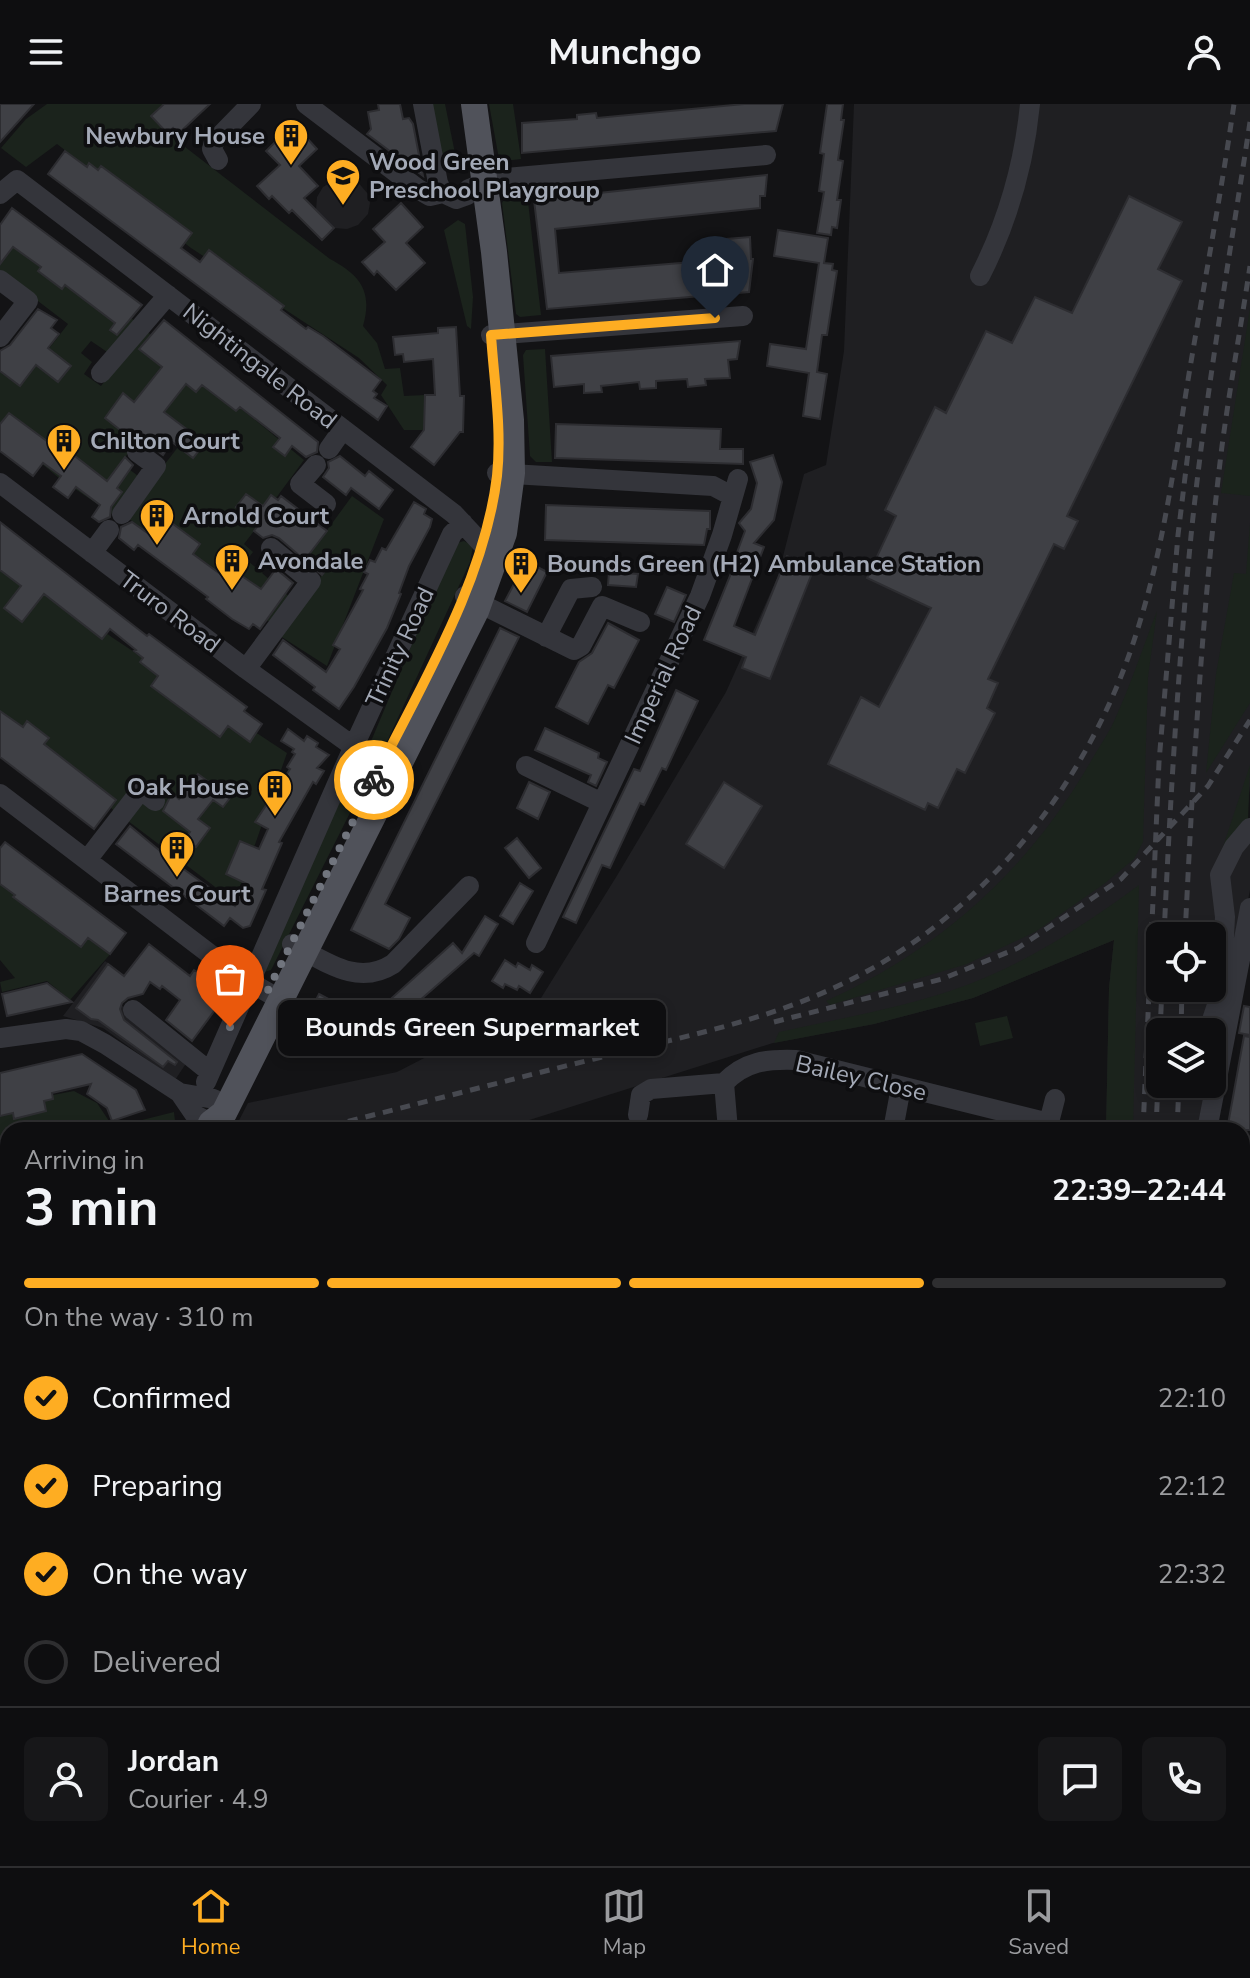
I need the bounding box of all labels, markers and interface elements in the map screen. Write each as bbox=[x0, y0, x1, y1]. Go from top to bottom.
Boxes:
text: Munchgo bbox=[548, 28, 702, 77]
icon: menu bbox=[24, 30, 68, 74]
icon: person bbox=[1182, 30, 1226, 74]
building icon: Newbury House bbox=[272, 117, 310, 167]
place label: Newbury House bbox=[85, 120, 265, 152]
place label: Wood Green Preschool Playgroup bbox=[369, 146, 600, 206]
school or university icon: Wood Green Preschool Playgroup bbox=[324, 157, 362, 207]
pin bbox=[681, 236, 749, 318]
icon: home bbox=[693, 248, 737, 292]
street label: Nightingale Road bbox=[176, 296, 344, 436]
building icon: Chilton Court bbox=[45, 422, 83, 472]
place label: Chilton Court bbox=[90, 425, 240, 457]
building icon: Arnold Court bbox=[138, 497, 176, 547]
place label: Arnold Court bbox=[183, 500, 330, 532]
building icon: Avondale bbox=[213, 542, 251, 592]
place label: Avondale bbox=[258, 545, 364, 577]
building icon: Bounds Green (H2) Ambulance Station bbox=[502, 545, 540, 595]
place label: Bounds Green (H2) Ambulance Station bbox=[547, 548, 981, 580]
street label: Truro Road bbox=[113, 564, 227, 660]
street label: Trinity Road bbox=[358, 582, 442, 712]
street label: Imperial Road bbox=[617, 601, 709, 749]
courier bbox=[334, 740, 414, 820]
icon: bike bbox=[352, 758, 396, 802]
building icon: Oak House bbox=[256, 768, 294, 818]
place label: Oak House bbox=[127, 771, 249, 803]
building icon: Barnes Court bbox=[158, 829, 196, 879]
place label: Barnes Court bbox=[104, 878, 251, 910]
map controls bbox=[1146, 922, 1226, 1098]
button: locate bbox=[1146, 922, 1226, 1002]
pin bbox=[196, 945, 264, 1027]
icon: bag bbox=[208, 957, 252, 1001]
callout: Bounds Green Supermarket bbox=[278, 999, 666, 1055]
text: Bounds Green Supermarket bbox=[305, 1010, 639, 1045]
button: layers bbox=[1146, 1018, 1226, 1098]
street label: Bailey Close bbox=[792, 1047, 930, 1109]
text: Arriving in bbox=[24, 1143, 145, 1178]
text: 22:39–22:44 bbox=[1052, 1170, 1226, 1211]
text: 3 min bbox=[24, 1172, 159, 1243]
text: On the way · 310 m bbox=[24, 1300, 253, 1335]
icon: check bbox=[24, 1376, 68, 1420]
text: Confirmed bbox=[92, 1378, 232, 1419]
text: 22:10 bbox=[1158, 1381, 1226, 1416]
icon: check bbox=[24, 1464, 68, 1508]
text: Preparing bbox=[92, 1466, 223, 1507]
text: 22:12 bbox=[1158, 1469, 1226, 1504]
icon: check bbox=[24, 1552, 68, 1596]
text: On the way bbox=[92, 1554, 247, 1595]
text: 22:32 bbox=[1158, 1557, 1226, 1592]
text: Delivered bbox=[92, 1642, 221, 1683]
button: person bbox=[24, 1737, 108, 1821]
button: chat bbox=[1038, 1737, 1122, 1821]
button: phone bbox=[1142, 1737, 1226, 1821]
text: Jordan bbox=[128, 1741, 219, 1782]
text: Courier · 4.9 bbox=[128, 1782, 269, 1817]
tab: Home bbox=[181, 1884, 240, 1962]
tab: Map bbox=[602, 1884, 646, 1962]
tab: Saved bbox=[1008, 1884, 1069, 1962]

